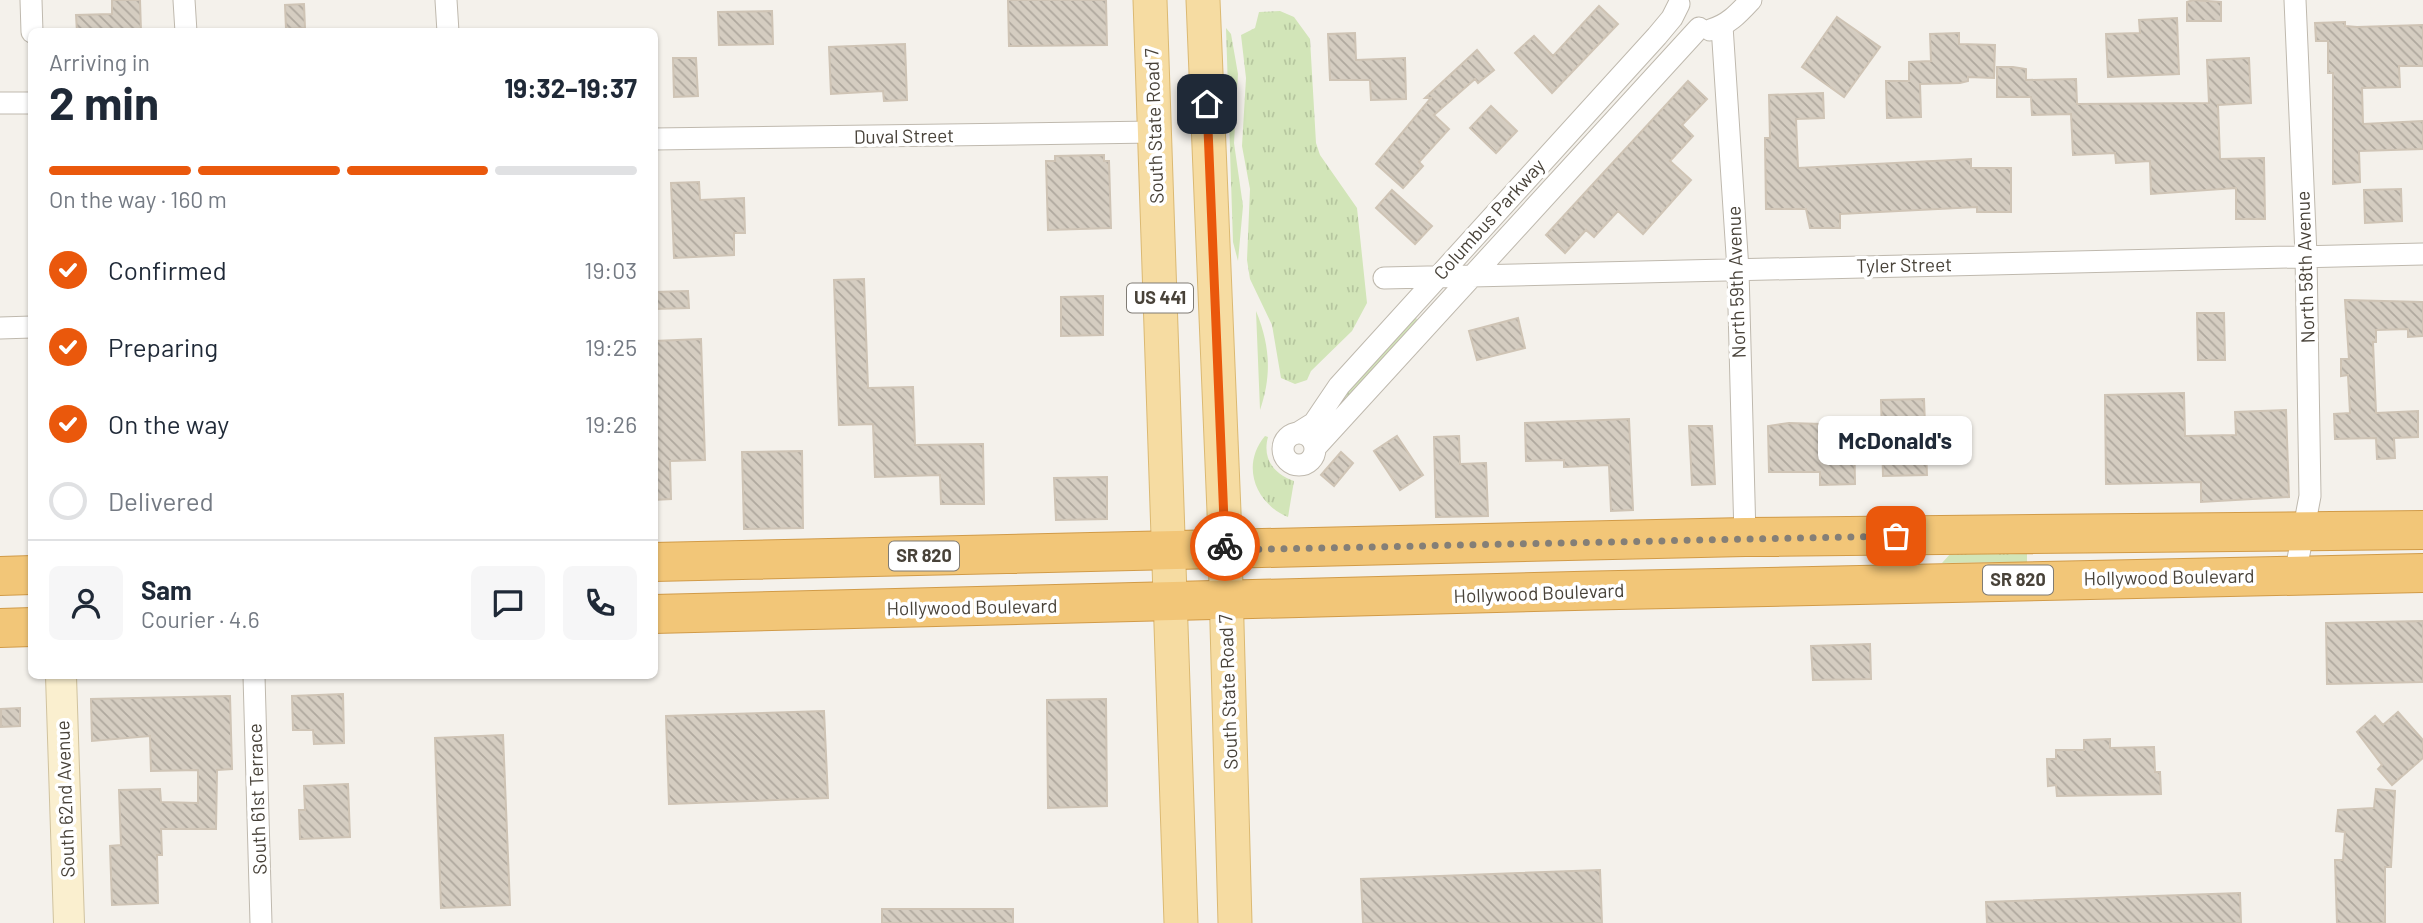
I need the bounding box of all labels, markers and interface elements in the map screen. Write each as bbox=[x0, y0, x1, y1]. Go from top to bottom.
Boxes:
text: Arriving in bbox=[49, 48, 150, 76]
street label: South State Road 7 bbox=[1139, 48, 1168, 204]
text: 19:32–19:37 bbox=[504, 72, 637, 103]
text: 2 min bbox=[49, 74, 159, 129]
pin bbox=[1177, 74, 1237, 134]
icon: home bbox=[1188, 85, 1226, 123]
street label: Duval Street bbox=[854, 123, 954, 148]
street label: Columbus Parkway bbox=[1428, 153, 1549, 284]
text: On the way · 160 m bbox=[49, 185, 227, 213]
street label: North 58th Avenue bbox=[2290, 190, 2319, 344]
street label: North 59th Avenue bbox=[1721, 205, 1750, 359]
icon: check bbox=[49, 251, 87, 289]
street label: Tyler Street bbox=[1856, 252, 1952, 277]
text: Confirmed bbox=[108, 254, 227, 285]
text: 19:03 bbox=[584, 256, 637, 284]
road number: US 441 bbox=[1127, 284, 1193, 312]
icon: check bbox=[49, 328, 87, 366]
text: Preparing bbox=[108, 331, 218, 362]
text: 19:25 bbox=[585, 333, 637, 361]
icon: check bbox=[49, 405, 87, 443]
text: On the way bbox=[108, 408, 229, 439]
text: 19:26 bbox=[585, 410, 637, 438]
callout: McDonald's bbox=[1819, 417, 1973, 466]
text: McDonald's bbox=[1838, 426, 1952, 454]
text: Delivered bbox=[108, 485, 214, 516]
pin bbox=[1866, 506, 1926, 566]
courier bbox=[1190, 511, 1260, 581]
icon: bag bbox=[1877, 517, 1915, 555]
icon: bike bbox=[1206, 527, 1244, 565]
road number: SR 820 bbox=[889, 542, 959, 570]
street label: Hollywood Boulevard bbox=[2083, 564, 2255, 589]
button: person bbox=[49, 566, 123, 640]
button: chat bbox=[471, 566, 545, 640]
button: phone bbox=[563, 566, 637, 640]
road number: SR 820 bbox=[1983, 566, 2053, 594]
text: Sam bbox=[141, 574, 192, 605]
street label: Hollywood Boulevard bbox=[1453, 578, 1625, 607]
street label: Hollywood Boulevard bbox=[886, 594, 1058, 619]
text: Courier · 4.6 bbox=[141, 605, 260, 633]
street label: South State Road 7 bbox=[1213, 614, 1242, 770]
street label: South 62nd Avenue bbox=[50, 720, 79, 878]
street label: South 61st Terrace bbox=[242, 723, 271, 875]

